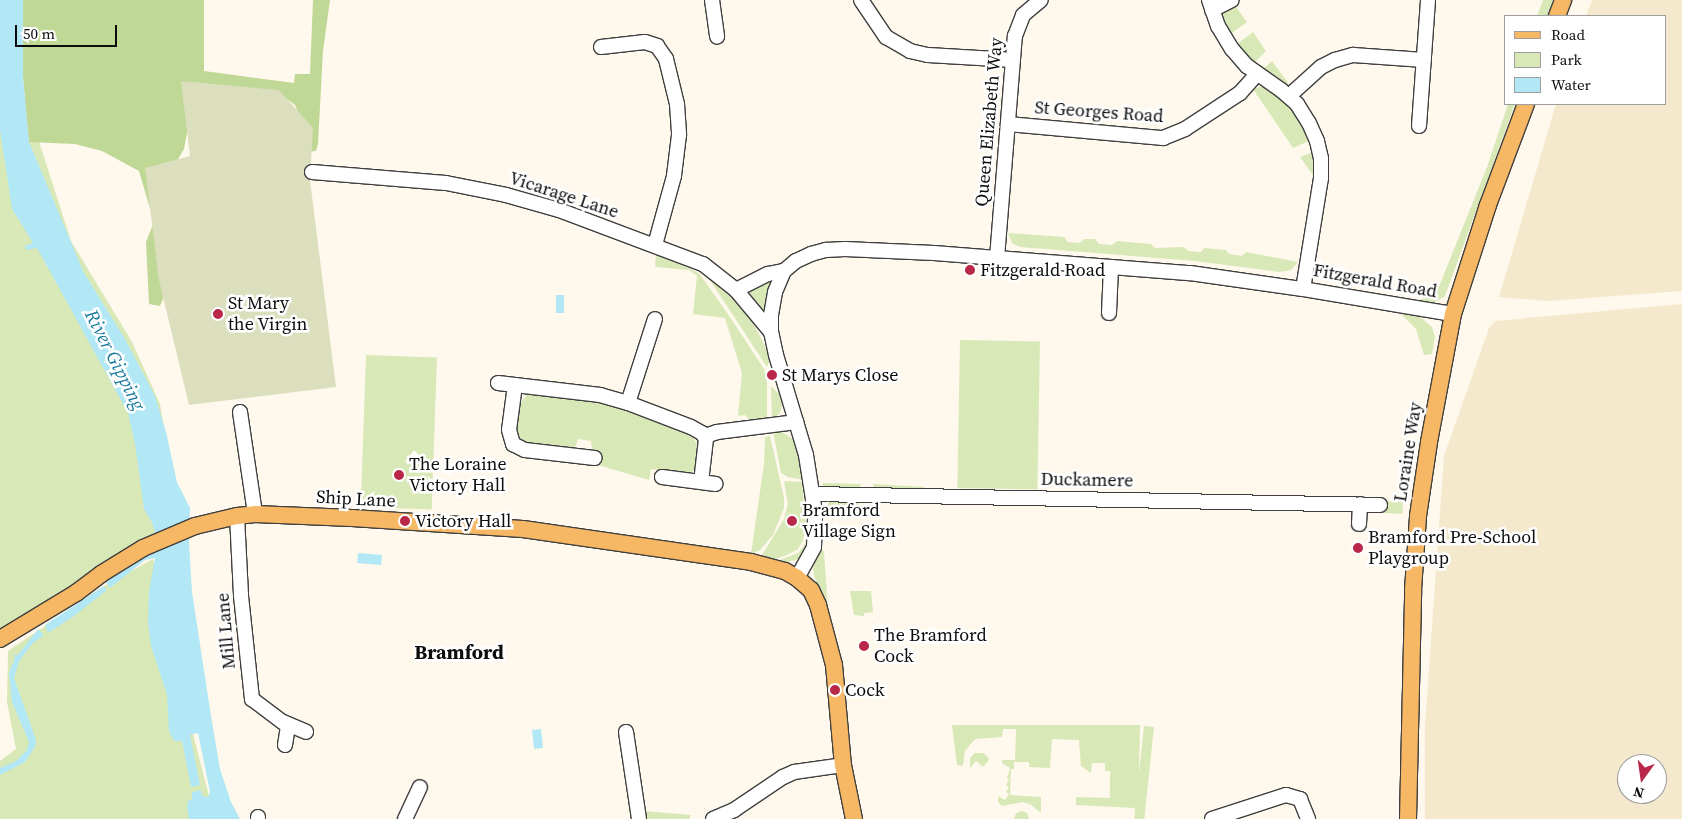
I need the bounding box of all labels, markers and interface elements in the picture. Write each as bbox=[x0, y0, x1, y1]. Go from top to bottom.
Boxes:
scale bar bbox=[18, 15, 120, 47]
legend bbox=[1504, 15, 1667, 105]
text: 50 m bbox=[23, 23, 55, 44]
text: Road bbox=[1551, 24, 1585, 45]
street label: Queen Elizabeth Way bbox=[971, 36, 1007, 208]
text: Park bbox=[1551, 49, 1582, 70]
text: Water bbox=[1551, 74, 1591, 95]
street label: St Georges Road bbox=[1034, 97, 1164, 127]
street label: Vicarage Lane bbox=[507, 167, 621, 223]
place label: Fitzgerald Road bbox=[980, 259, 1105, 281]
street label: Fitzgerald Road bbox=[1312, 260, 1438, 302]
marker: Fitzgerald Road bbox=[964, 264, 976, 276]
place label: St Mary the Virgin bbox=[228, 293, 308, 336]
water label: River Gipping bbox=[80, 306, 150, 414]
marker: St Mary the Virgin bbox=[212, 308, 224, 320]
place label: St Marys Close bbox=[782, 364, 898, 386]
marker: St Marys Close bbox=[766, 369, 778, 381]
street label: Loraine Way bbox=[1389, 400, 1427, 504]
place label: The Loraine Victory Hall bbox=[409, 454, 507, 496]
street label: Duckamere bbox=[1041, 468, 1133, 492]
marker: The Loraine Victory Hall bbox=[393, 469, 405, 481]
street label: Ship Lane bbox=[316, 486, 396, 512]
place label: Bramford Village Sign bbox=[802, 500, 896, 542]
place label: Victory Hall bbox=[415, 510, 511, 532]
marker: Victory Hall bbox=[399, 515, 411, 527]
marker: Bramford Village Sign bbox=[786, 515, 798, 527]
place label: Bramford Pre-School Playgroup bbox=[1368, 527, 1536, 570]
marker: Bramford Pre-School Playgroup bbox=[1352, 542, 1364, 554]
street label: Mill Lane bbox=[212, 592, 240, 670]
place label: The Bramford Cock bbox=[874, 625, 987, 668]
district label: Bramford bbox=[414, 640, 504, 664]
marker: The Bramford Cock bbox=[858, 640, 870, 652]
place label: Cock bbox=[845, 679, 885, 701]
marker: Cock bbox=[829, 684, 841, 696]
north arrow bbox=[1617, 754, 1667, 804]
text: N bbox=[1631, 782, 1646, 804]

